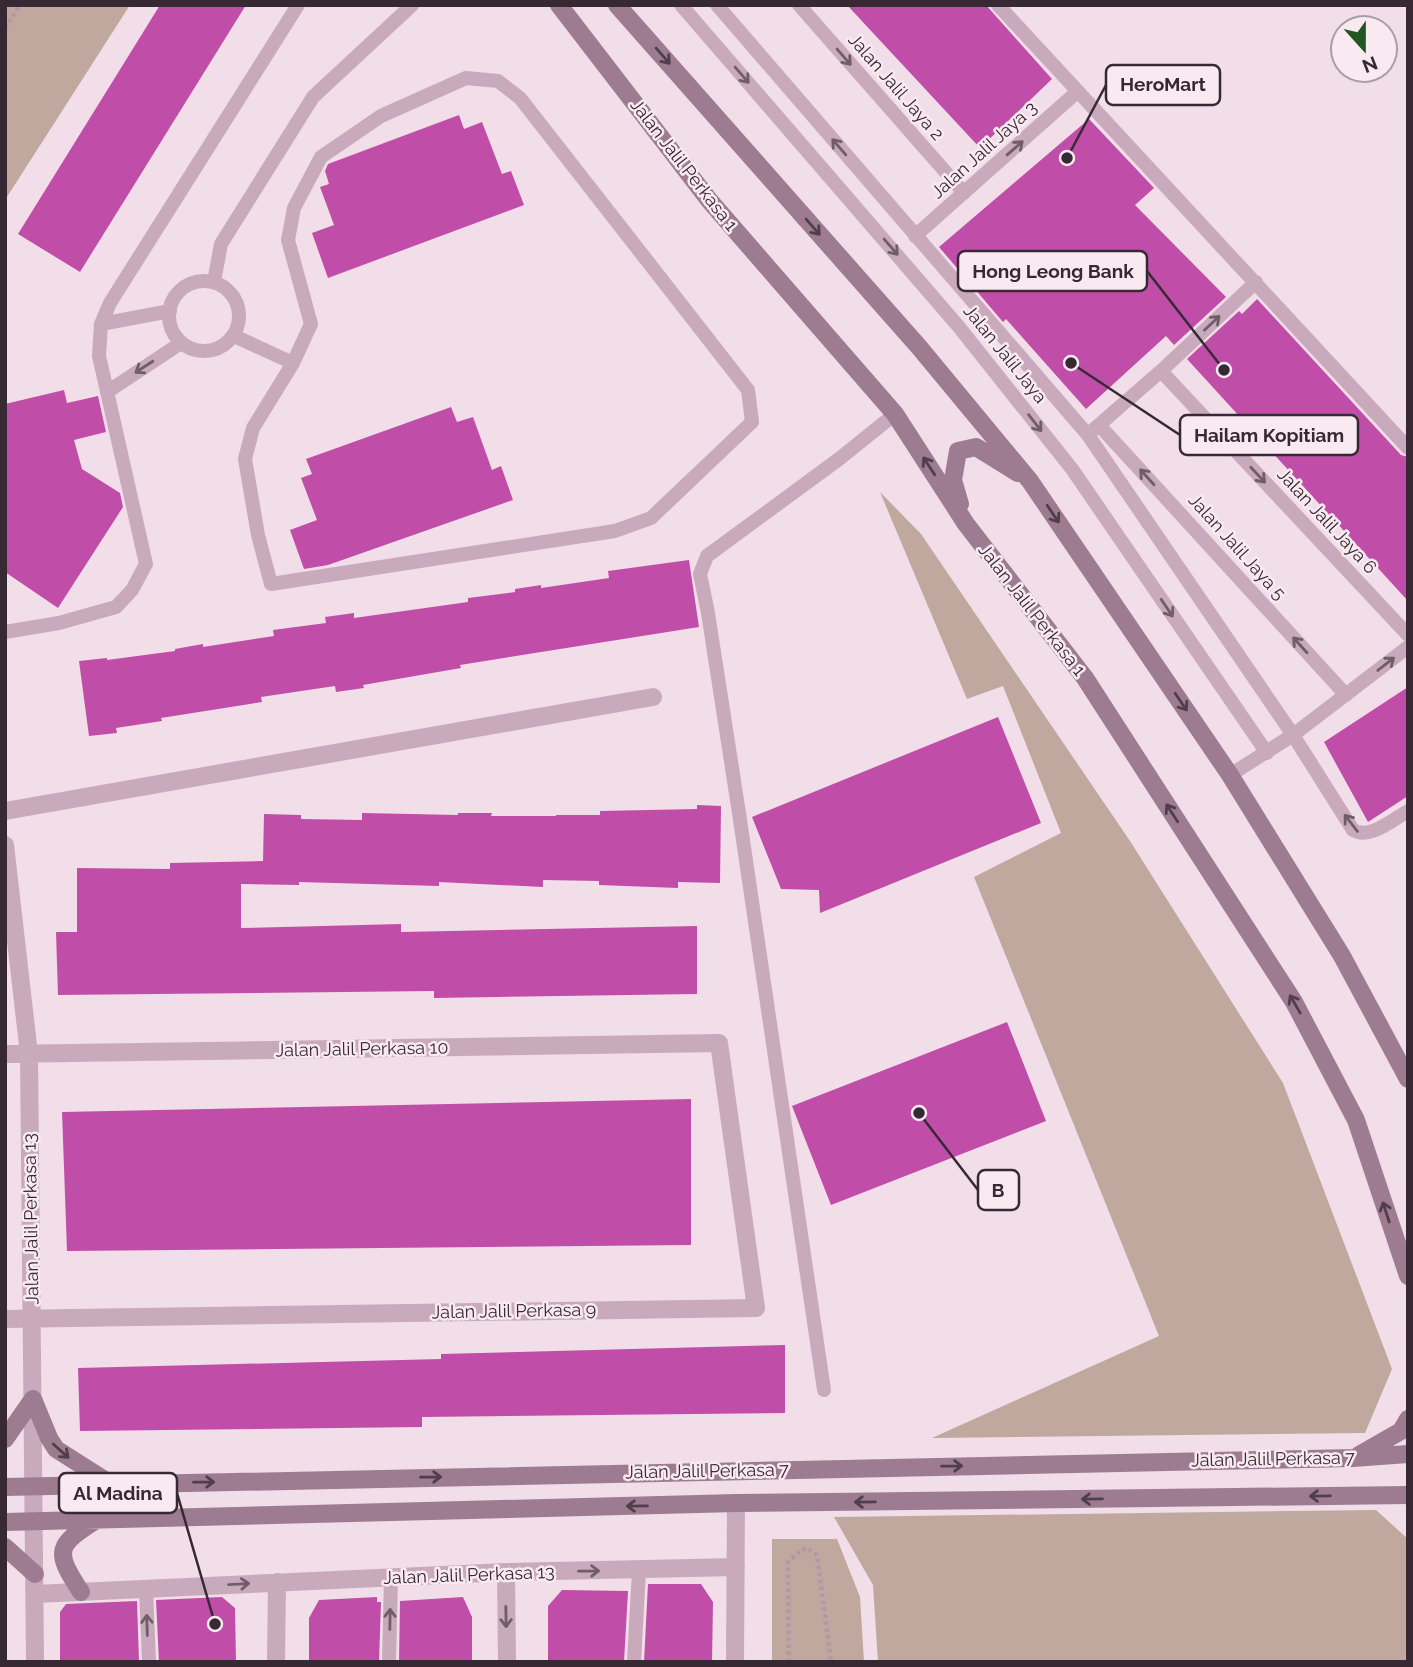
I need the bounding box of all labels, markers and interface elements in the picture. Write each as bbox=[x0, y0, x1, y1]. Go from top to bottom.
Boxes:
north arrow bbox=[1329, 14, 1399, 84]
street label: Jalan Jalil Jaya 2 bbox=[844, 29, 948, 144]
one-way arrow bbox=[655, 47, 671, 65]
one-way arrow bbox=[836, 47, 852, 65]
text: N bbox=[1359, 52, 1381, 78]
callout: HeroMart bbox=[1106, 65, 1220, 105]
one-way arrow bbox=[734, 66, 750, 84]
text: HeroMart bbox=[1120, 73, 1207, 95]
street label: Jalan Jalil Perkasa 1 bbox=[626, 95, 743, 235]
street label: Jalan Jalil Jaya 3 bbox=[927, 97, 1041, 203]
one-way arrow bbox=[831, 138, 847, 156]
one-way arrow bbox=[1006, 140, 1024, 156]
one-way arrow bbox=[805, 218, 821, 236]
one-way arrow bbox=[883, 238, 899, 256]
callout: Hong Leong Bank bbox=[958, 251, 1147, 291]
text: Hong Leong Bank bbox=[972, 260, 1134, 282]
street label: Jalan Jalil Jaya bbox=[959, 300, 1051, 407]
one-way arrow bbox=[1203, 315, 1220, 332]
one-way arrow bbox=[135, 361, 155, 375]
one-way arrow bbox=[1028, 413, 1043, 431]
callout: Hailam Kopitiam bbox=[1180, 415, 1358, 455]
text: Hailam Kopitiam bbox=[1194, 424, 1344, 446]
one-way arrow bbox=[921, 457, 935, 477]
street label: Jalan Jalil Jaya 6 bbox=[1273, 464, 1382, 578]
one-way arrow bbox=[1249, 465, 1266, 483]
one-way arrow bbox=[1138, 469, 1155, 486]
street label: Jalan Jalil Jaya 5 bbox=[1184, 489, 1290, 604]
one-way arrow bbox=[1046, 504, 1060, 523]
street label: Jalan Jalil Perkasa 1 bbox=[974, 540, 1091, 680]
one-way arrow bbox=[1160, 598, 1174, 617]
one-way arrow bbox=[1292, 636, 1308, 654]
one-way arrow bbox=[1376, 656, 1395, 671]
one-way arrow bbox=[1174, 692, 1188, 712]
one-way arrow bbox=[1164, 804, 1179, 823]
one-way arrow bbox=[1343, 815, 1358, 833]
one-way arrow bbox=[1287, 995, 1301, 1015]
street label: Jalan Jalil Perkasa 10 bbox=[275, 1036, 449, 1061]
street label: Jalan Jalil Perkasa 13 bbox=[19, 1133, 42, 1305]
callout: B bbox=[978, 1170, 1019, 1210]
text: B bbox=[992, 1179, 1005, 1201]
one-way arrow bbox=[1379, 1201, 1392, 1223]
street label: Jalan Jalil Perkasa 9 bbox=[432, 1299, 596, 1322]
one-way arrow bbox=[52, 1443, 70, 1459]
street label: Jalan Jalil Perkasa 7 bbox=[1191, 1447, 1355, 1470]
street label: Jalan Jalil Perkasa 7 bbox=[625, 1459, 789, 1482]
one-way arrow bbox=[941, 1459, 964, 1473]
one-way arrow bbox=[419, 1471, 442, 1484]
callout: Al Madina bbox=[59, 1473, 177, 1513]
one-way arrow bbox=[192, 1476, 215, 1489]
text: Al Madina bbox=[73, 1482, 163, 1504]
one-way arrow bbox=[1309, 1489, 1332, 1503]
one-way arrow bbox=[1081, 1492, 1104, 1506]
one-way arrow bbox=[854, 1495, 877, 1508]
one-way arrow bbox=[626, 1499, 649, 1512]
street label: Jalan Jalil Perkasa 13 bbox=[383, 1561, 555, 1588]
one-way arrow bbox=[577, 1564, 600, 1578]
one-way arrow bbox=[227, 1577, 250, 1590]
one-way arrow bbox=[499, 1605, 513, 1628]
one-way arrow bbox=[383, 1608, 397, 1631]
one-way arrow bbox=[141, 1614, 154, 1637]

